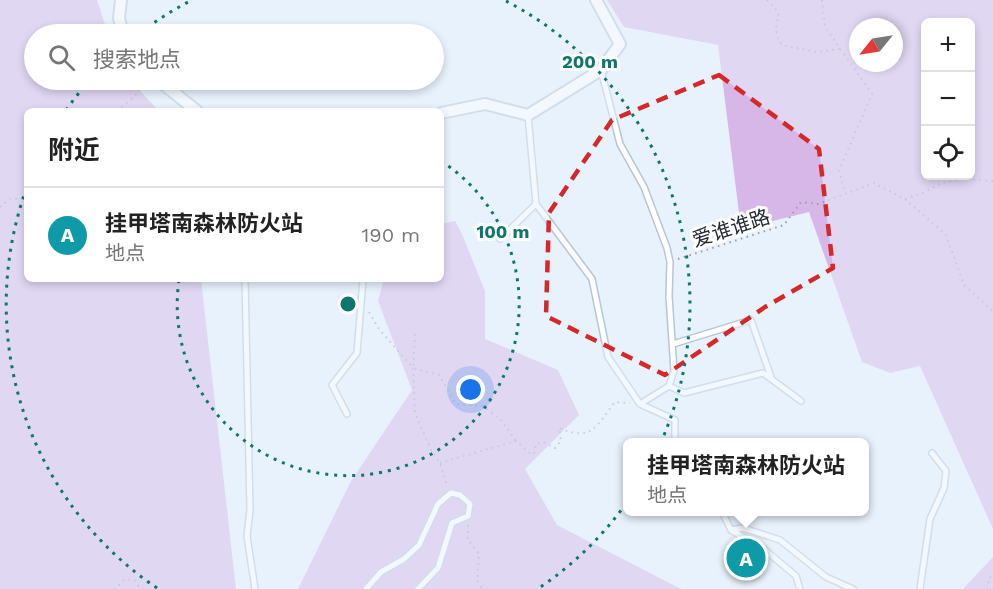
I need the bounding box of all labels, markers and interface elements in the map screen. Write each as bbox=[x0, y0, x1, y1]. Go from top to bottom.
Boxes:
north arrow bbox=[849, 18, 903, 72]
map controls bbox=[921, 18, 975, 180]
button: + bbox=[921, 18, 975, 72]
search box bbox=[24, 24, 444, 90]
icon: search bbox=[45, 41, 78, 74]
text: 搜索地点 bbox=[93, 47, 181, 72]
text: 200 m bbox=[562, 51, 618, 72]
button: − bbox=[921, 72, 975, 126]
button: locate bbox=[921, 126, 975, 180]
text: 附近 bbox=[48, 135, 100, 165]
street label: 爱谁谁路 bbox=[689, 204, 773, 252]
text: 挂甲塔南森林防火站 bbox=[105, 211, 303, 236]
text: 100 m bbox=[476, 221, 530, 242]
text: A bbox=[61, 223, 74, 247]
text: 190 m bbox=[362, 223, 420, 247]
text: 地点 bbox=[105, 241, 145, 265]
centre of rings bbox=[338, 294, 358, 314]
your location bbox=[456, 375, 485, 404]
popup bbox=[623, 438, 869, 516]
text: 挂甲塔南森林防火站 bbox=[647, 453, 845, 478]
text: 地点 bbox=[647, 483, 687, 507]
pin: A bbox=[726, 536, 766, 580]

